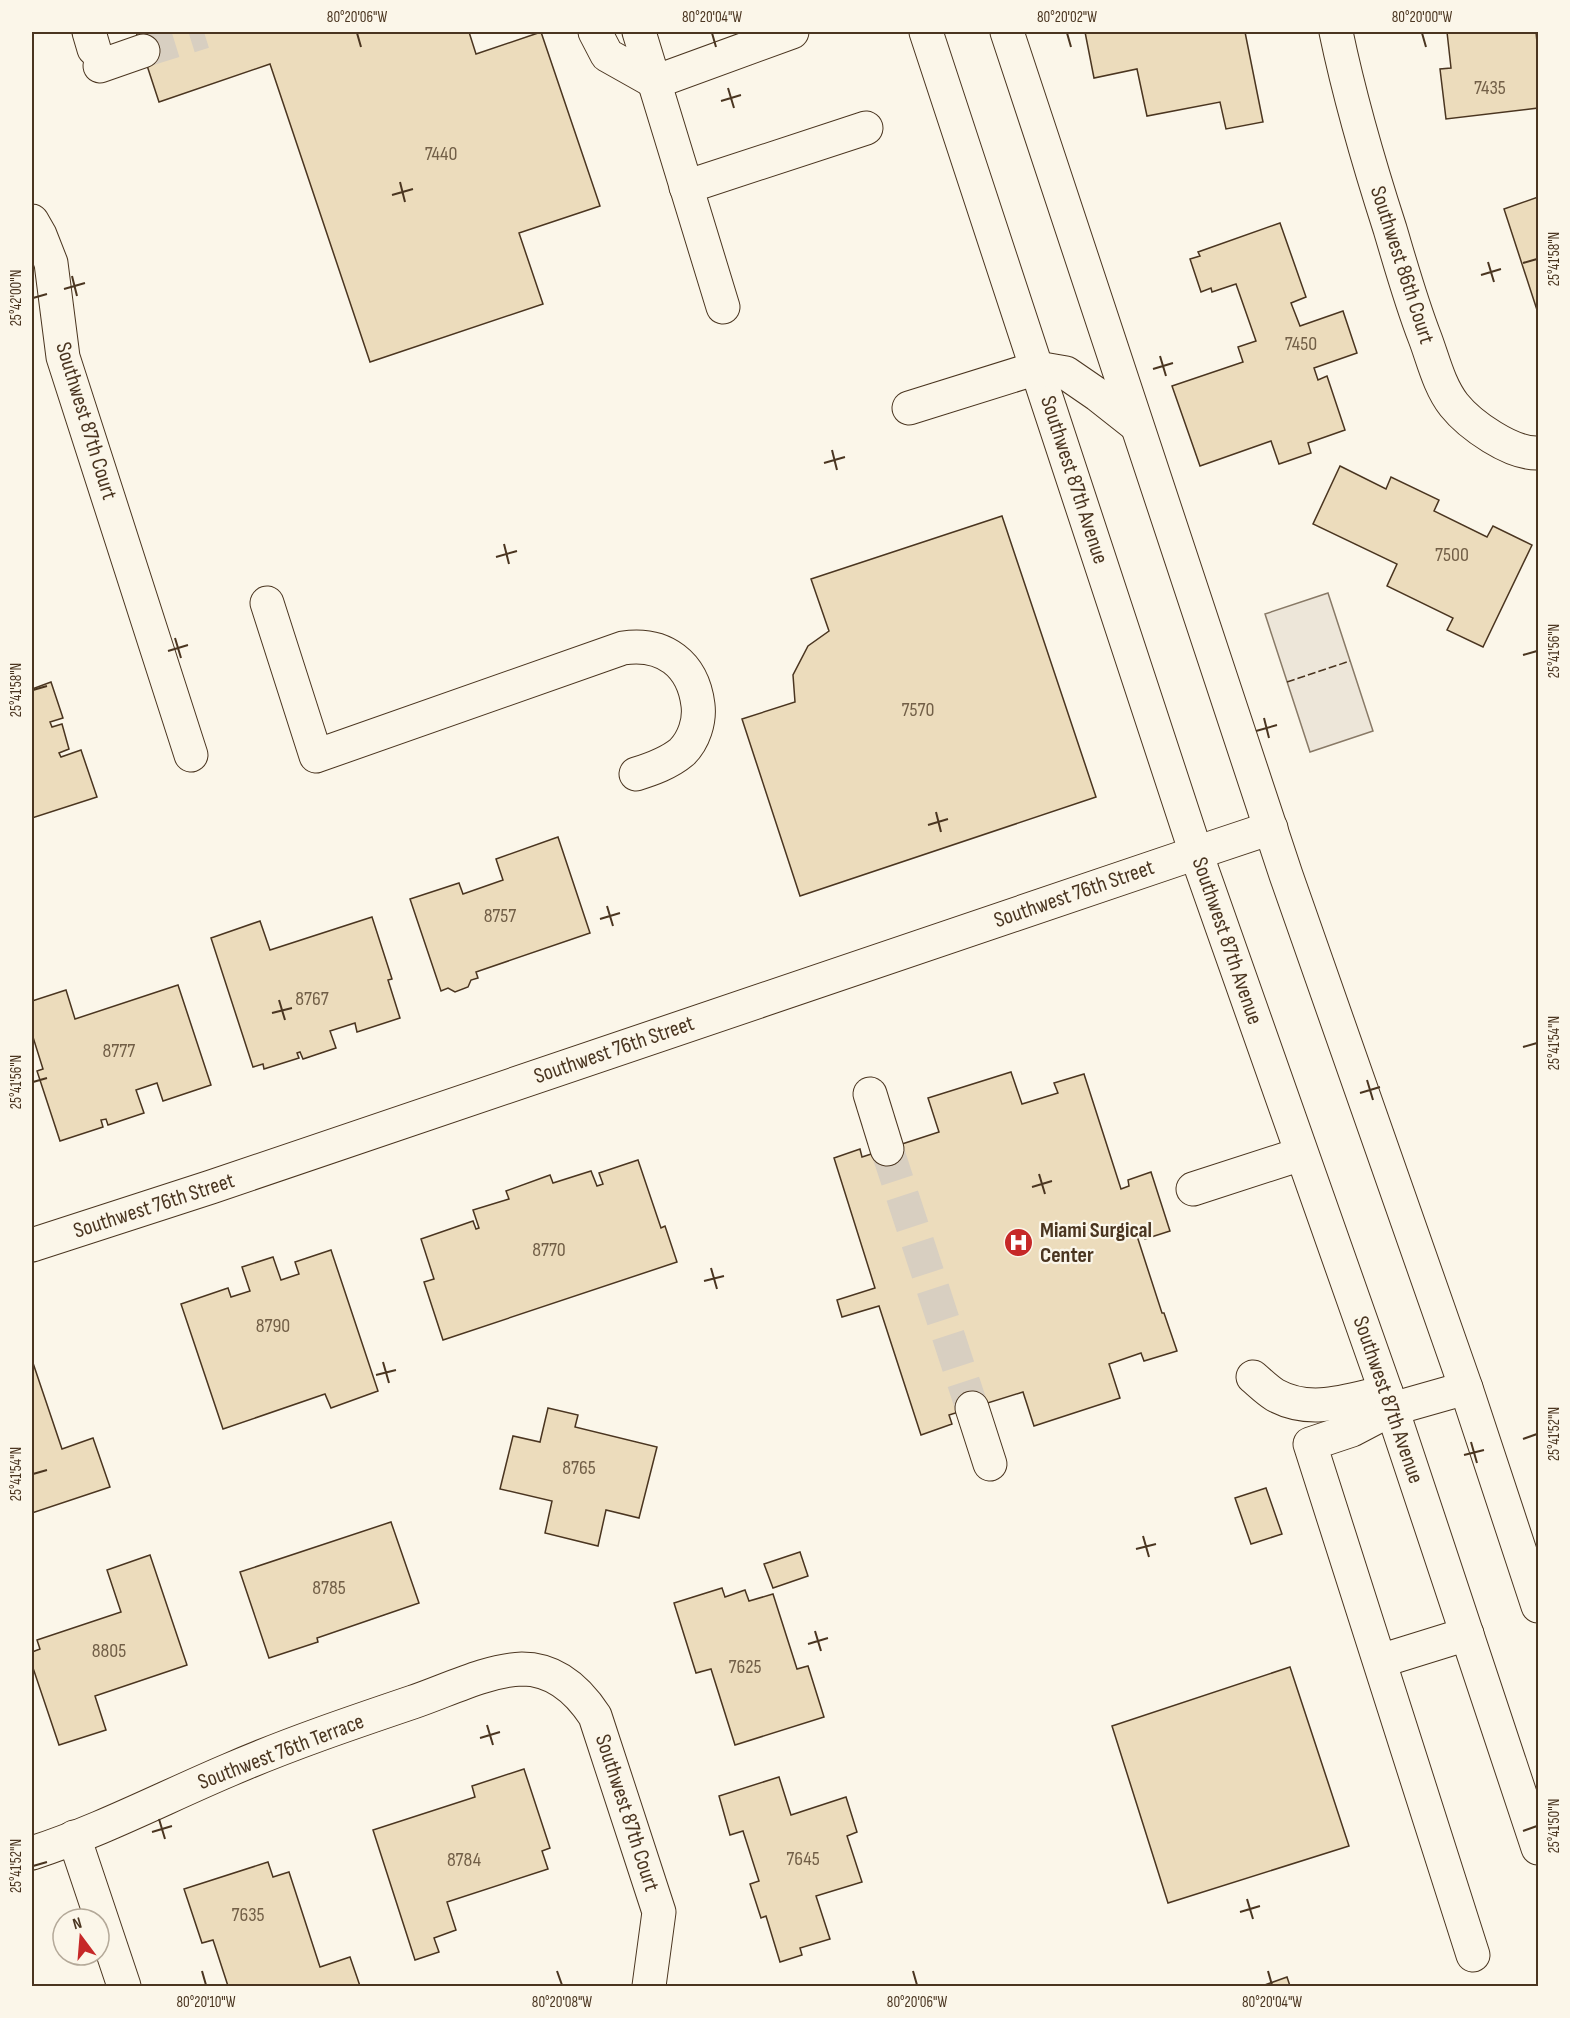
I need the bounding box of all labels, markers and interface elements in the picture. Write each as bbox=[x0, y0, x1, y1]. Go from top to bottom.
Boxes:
text: 80°20'06"W bbox=[327, 8, 387, 27]
text: 80°20'04"W bbox=[682, 8, 742, 27]
text: 80°20'02"W bbox=[1037, 8, 1097, 27]
text: 80°20'00"W bbox=[1392, 8, 1452, 27]
house number: 7435 bbox=[1474, 76, 1506, 100]
house number: 7440 bbox=[425, 142, 457, 166]
street label: Southwest 86th Court bbox=[1364, 183, 1440, 347]
text: 25°41'58"N bbox=[1545, 232, 1564, 286]
text: 25°42'00"N bbox=[7, 270, 26, 326]
house number: 7450 bbox=[1285, 332, 1317, 356]
street label: Southwest 87th Court bbox=[49, 339, 123, 503]
street label: Southwest 87th Avenue bbox=[1034, 393, 1114, 567]
house number: 7500 bbox=[1435, 543, 1469, 567]
text: 25°41'56"N bbox=[1545, 624, 1564, 678]
text: 25°41'58"N bbox=[7, 663, 26, 717]
house number: 7570 bbox=[902, 698, 934, 722]
street label: Southwest 76th Street bbox=[990, 854, 1158, 934]
street label: Southwest 87th Avenue bbox=[1186, 854, 1268, 1028]
house number: 8757 bbox=[484, 904, 516, 928]
house number: 8767 bbox=[295, 987, 329, 1011]
street label: Southwest 76th Street bbox=[530, 1010, 698, 1090]
text: 25°41'54"N bbox=[1545, 1016, 1564, 1070]
house number: 8777 bbox=[103, 1039, 135, 1063]
text: 25°41'56"N bbox=[7, 1055, 26, 1109]
street label: Southwest 76th Street bbox=[70, 1167, 238, 1245]
place label: Miami Surgical Center bbox=[1040, 1217, 1152, 1269]
hospital icon: Miami Surgical Center bbox=[1003, 1227, 1035, 1259]
house number: 8770 bbox=[532, 1238, 566, 1262]
street label: Southwest 87th Avenue bbox=[1347, 1313, 1429, 1487]
house number: 8790 bbox=[256, 1314, 290, 1338]
text: 25°41'52"N bbox=[1545, 1407, 1564, 1461]
text: 25°41'54"N bbox=[7, 1447, 26, 1501]
house number: 8765 bbox=[562, 1456, 596, 1480]
house number: 8785 bbox=[312, 1576, 346, 1600]
house number: 8805 bbox=[92, 1639, 126, 1663]
house number: 7625 bbox=[728, 1655, 762, 1679]
street label: Southwest 76th Terrace bbox=[194, 1708, 368, 1796]
street label: Southwest 87th Court bbox=[589, 1731, 665, 1895]
text: 25°41'50"N bbox=[1545, 1799, 1564, 1853]
text: 25°41'52"N bbox=[7, 1839, 26, 1893]
house number: 7645 bbox=[786, 1847, 820, 1871]
house number: 8784 bbox=[447, 1848, 481, 1872]
house number: 7635 bbox=[231, 1903, 265, 1927]
north arrow bbox=[51, 1907, 111, 1967]
text: N bbox=[71, 1914, 84, 1934]
text: 80°20'10"W bbox=[176, 1993, 236, 2012]
text: 80°20'08"W bbox=[532, 1993, 592, 2012]
text: 80°20'06"W bbox=[887, 1993, 947, 2012]
text: 80°20'04"W bbox=[1242, 1993, 1302, 2012]

